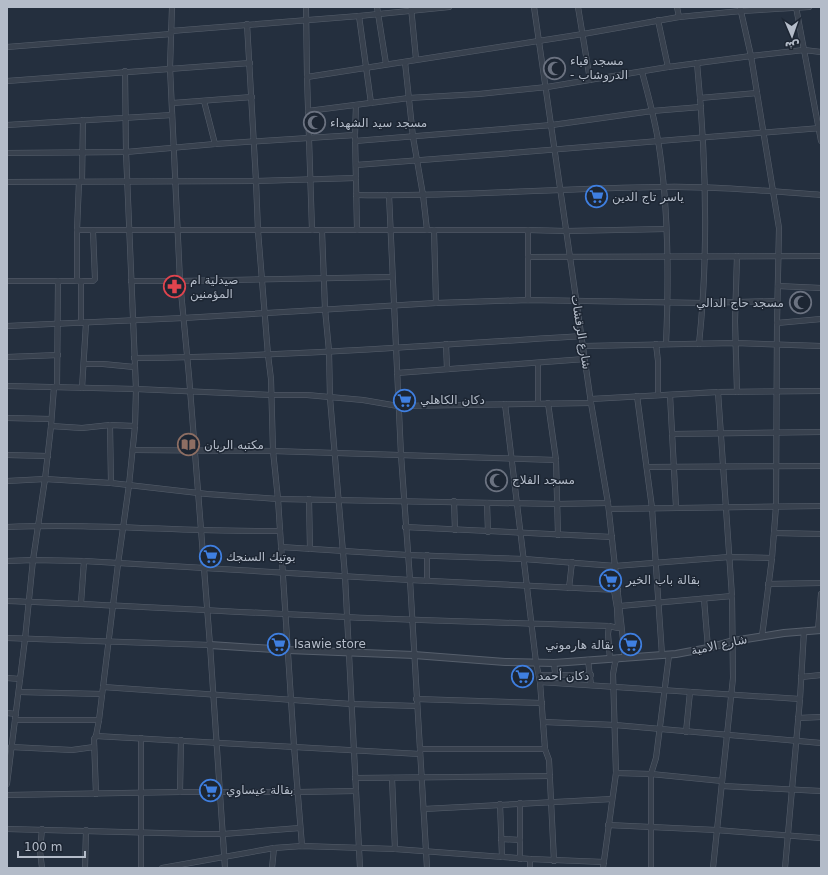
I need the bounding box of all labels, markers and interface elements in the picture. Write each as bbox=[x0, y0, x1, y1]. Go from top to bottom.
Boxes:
north arrow bbox=[772, 16, 812, 56]
text: ش bbox=[785, 39, 800, 52]
place label: مسجد قباء - الدروشاب bbox=[570, 54, 628, 83]
mosque icon: مسجد قباء - الدروشاب bbox=[542, 55, 568, 81]
mosque icon: مسجد سيد الشهداء bbox=[301, 110, 327, 136]
place label: مسجد سيد الشهداء bbox=[330, 116, 427, 130]
supermarket icon: ياسر تاج الدين bbox=[584, 184, 610, 210]
place label: ياسر تاج الدين bbox=[612, 190, 684, 205]
place label: صيدلية ام المؤمنين bbox=[190, 273, 238, 302]
pharmacy icon: صيدلية ام المؤمنين bbox=[162, 274, 188, 300]
mosque icon: مسجد حاج الدالي bbox=[787, 290, 813, 316]
street label: شارع الرقشات bbox=[567, 294, 594, 371]
place label: مسجد حاج الدالي bbox=[696, 296, 784, 310]
supermarket icon: دكان الكاهلي bbox=[392, 387, 418, 413]
place label: دكان الكاهلي bbox=[420, 393, 485, 407]
library icon: مكتبه الريان bbox=[176, 432, 202, 458]
place label: مكتبه الريان bbox=[204, 438, 264, 453]
mosque icon: مسجد الفلاح bbox=[483, 467, 509, 493]
place label: مسجد الفلاح bbox=[512, 473, 575, 487]
supermarket icon: بوتيك السنجك bbox=[198, 544, 224, 570]
place label: بوتيك السنجك bbox=[226, 550, 296, 565]
supermarket icon: بقالة باب الخير bbox=[597, 567, 623, 593]
place label: بقالة باب الخير bbox=[625, 573, 700, 588]
supermarket icon: Isawie store bbox=[265, 631, 291, 657]
supermarket icon: بقالة هارموني bbox=[617, 632, 643, 658]
street label: شارع الامية bbox=[690, 632, 749, 659]
place label: Isawie store bbox=[294, 637, 366, 651]
place label: بقالة هارموني bbox=[545, 638, 614, 653]
supermarket icon: دكان أحمد bbox=[510, 663, 536, 689]
place label: دكان أحمد bbox=[538, 668, 589, 683]
supermarket icon: بقالة عيساوي bbox=[197, 777, 223, 803]
place label: بقالة عيساوي bbox=[226, 783, 293, 798]
scale bar bbox=[18, 833, 85, 859]
text: 100 m bbox=[24, 840, 62, 854]

